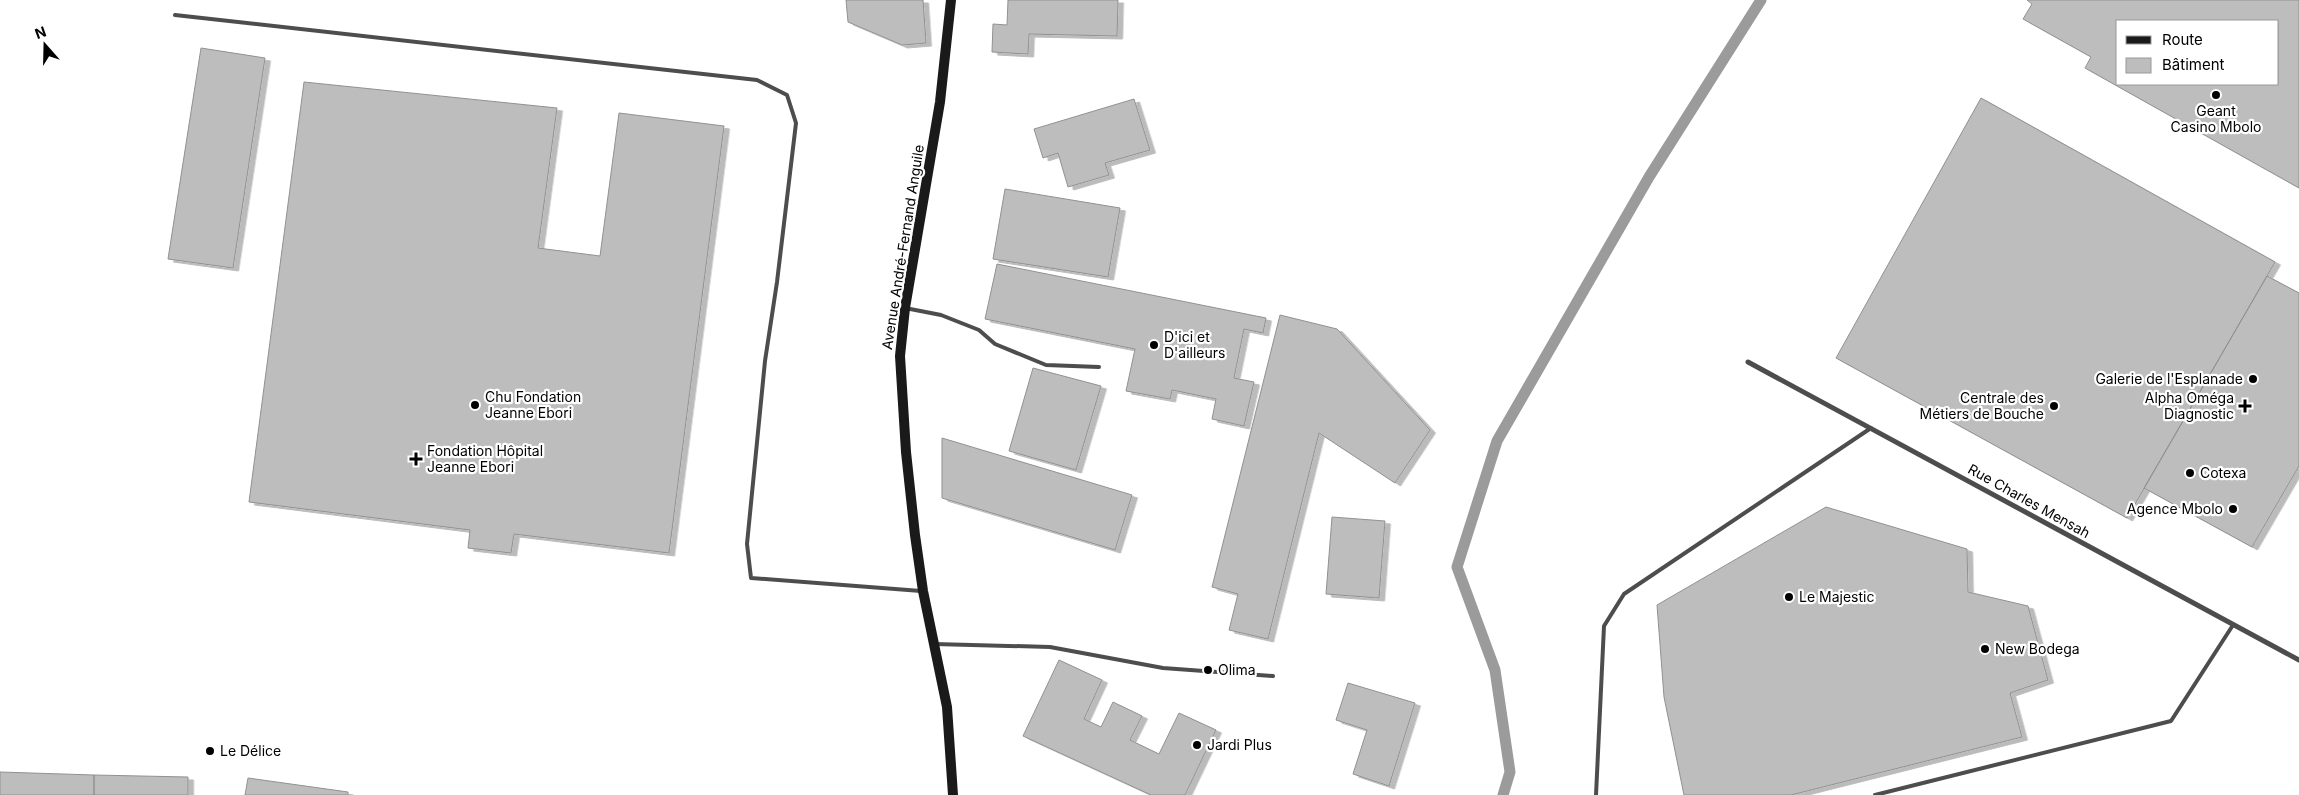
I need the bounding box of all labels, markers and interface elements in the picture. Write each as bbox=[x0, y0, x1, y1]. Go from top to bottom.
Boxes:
north arrow bbox=[20, 20, 70, 70]
legend bbox=[2116, 20, 2279, 85]
text: N bbox=[32, 23, 48, 42]
text: Route bbox=[2162, 30, 2203, 49]
text: Bâtiment bbox=[2162, 55, 2225, 74]
marker: Geant Casino Mbolo bbox=[2210, 89, 2222, 101]
place label: Geant Casino Mbolo bbox=[2171, 102, 2261, 135]
street label: Avenue André-Fernand Anguile bbox=[878, 143, 927, 351]
place label: D'ici et D'ailleurs bbox=[1164, 328, 1225, 361]
marker: D'ici et D'ailleurs bbox=[1148, 339, 1160, 351]
place label: Galerie de l'Esplanade bbox=[2095, 370, 2243, 387]
marker: Galerie de l'Esplanade bbox=[2247, 373, 2259, 385]
place label: Chu Fondation Jeanne Ebori bbox=[485, 388, 581, 421]
place label: Centrale des Métiers de Bouche bbox=[1920, 389, 2044, 422]
place label: Alpha Oméga Diagnostic bbox=[2145, 389, 2234, 422]
marker: Chu Fondation Jeanne Ebori bbox=[469, 399, 481, 411]
marker: Alpha Oméga Diagnostic bbox=[2238, 399, 2252, 413]
marker: Centrale des Métiers de Bouche bbox=[2048, 400, 2060, 412]
place label: Fondation Hôpital Jeanne Ebori bbox=[427, 442, 543, 475]
marker: Fondation Hôpital Jeanne Ebori bbox=[409, 452, 423, 466]
street label: Rue Charles Mensah bbox=[1965, 460, 2093, 541]
place label: Cotexa bbox=[2200, 464, 2246, 481]
marker: Cotexa bbox=[2184, 467, 2196, 479]
place label: Agence Mbolo bbox=[2127, 500, 2223, 517]
marker: Agence Mbolo bbox=[2227, 503, 2239, 515]
place label: Le Majestic bbox=[1799, 588, 1874, 605]
marker: Le Majestic bbox=[1783, 591, 1795, 603]
place label: New Bodega bbox=[1995, 640, 2080, 657]
marker: New Bodega bbox=[1979, 643, 1991, 655]
place label: Olima bbox=[1218, 661, 1256, 678]
marker: Olima bbox=[1202, 664, 1214, 676]
place label: Jardi Plus bbox=[1207, 736, 1272, 753]
marker: Jardi Plus bbox=[1191, 739, 1203, 751]
place label: Le Délice bbox=[220, 742, 281, 759]
marker: Le Délice bbox=[204, 745, 216, 757]

